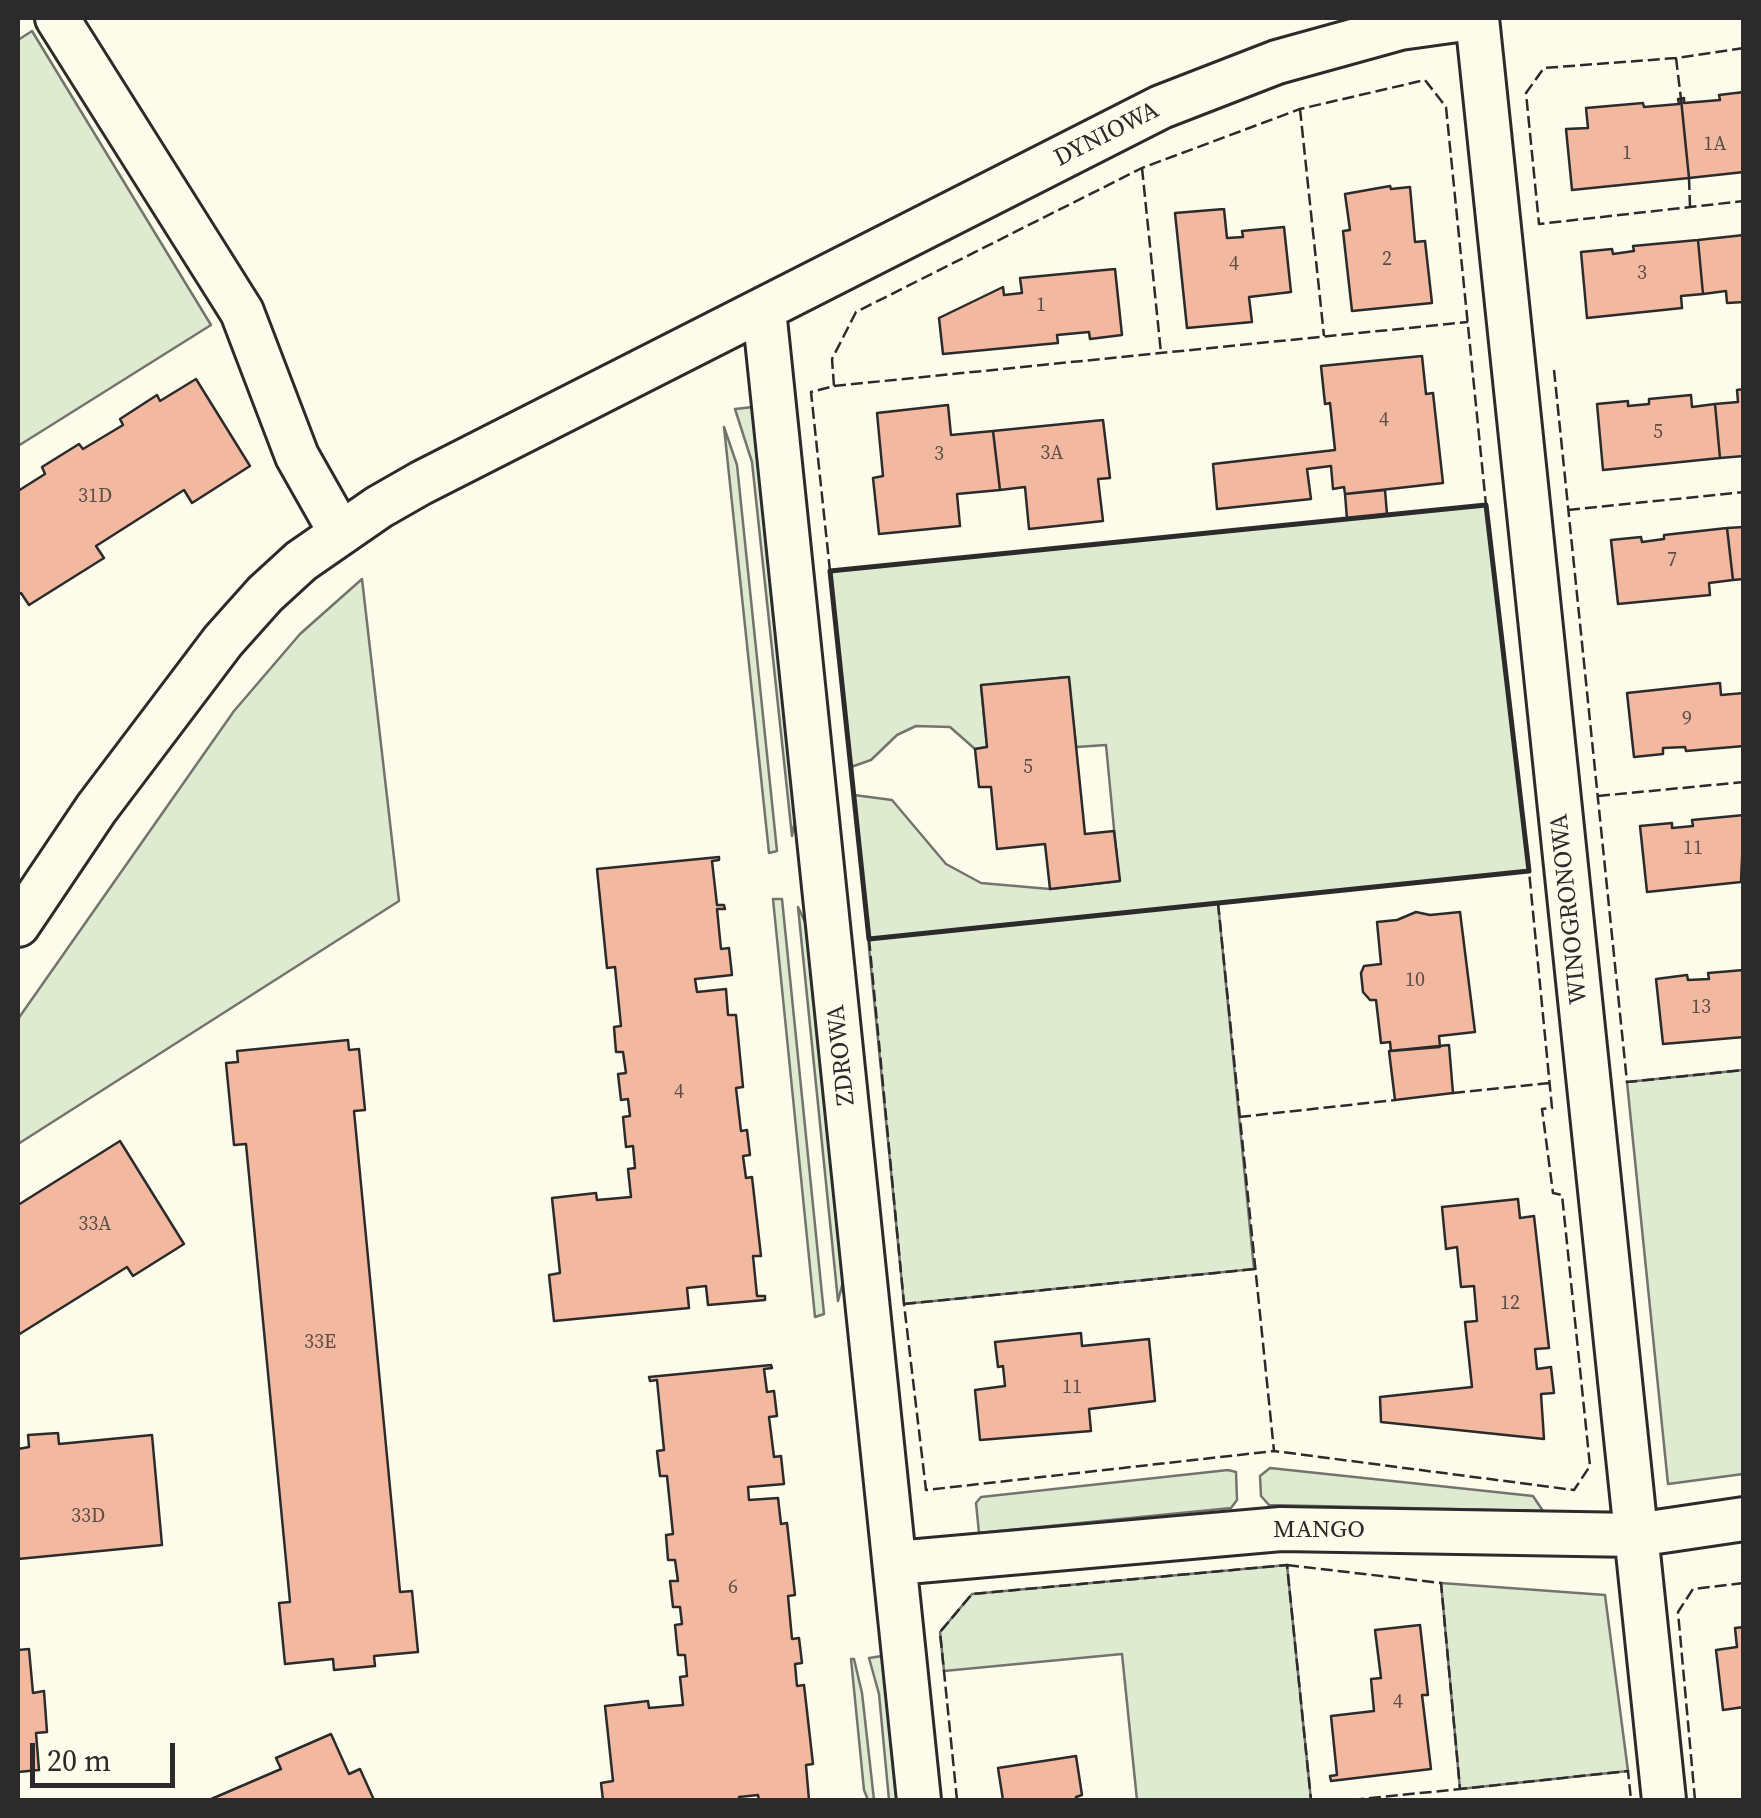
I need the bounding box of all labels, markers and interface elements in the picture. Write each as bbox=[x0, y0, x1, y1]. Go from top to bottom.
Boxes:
street label: DYNIOWA bbox=[1050, 96, 1164, 174]
house number: 1A bbox=[1703, 133, 1727, 157]
house number: 1 bbox=[1622, 142, 1632, 166]
house number: 2 bbox=[1382, 248, 1392, 272]
house number: 4 bbox=[1229, 253, 1239, 277]
house number: 3 bbox=[1637, 262, 1647, 286]
house number: 1 bbox=[1036, 294, 1046, 318]
house number: 4 bbox=[1379, 409, 1389, 433]
house number: 5 bbox=[1653, 421, 1663, 445]
house number: 3A bbox=[1040, 442, 1064, 466]
house number: 3 bbox=[934, 443, 944, 467]
house number: 31D bbox=[78, 485, 112, 509]
house number: 7 bbox=[1667, 549, 1677, 573]
house number: 9 bbox=[1682, 708, 1692, 732]
house number: 5 bbox=[1023, 756, 1033, 780]
street label: WINOGRONOWA bbox=[1545, 812, 1595, 1006]
house number: 11 bbox=[1683, 837, 1703, 861]
house number: 10 bbox=[1405, 969, 1425, 993]
house number: 13 bbox=[1691, 996, 1711, 1020]
street label: ZDROWA bbox=[822, 1003, 862, 1107]
house number: 4 bbox=[674, 1081, 684, 1105]
house number: 33A bbox=[78, 1213, 112, 1237]
house number: 12 bbox=[1500, 1292, 1520, 1316]
house number: 33E bbox=[304, 1331, 336, 1355]
house number: 11 bbox=[1062, 1376, 1082, 1400]
house number: 33D bbox=[71, 1505, 105, 1529]
street label: MANGO bbox=[1273, 1516, 1365, 1546]
house number: 6 bbox=[728, 1576, 738, 1600]
house number: 4 bbox=[1393, 1691, 1403, 1715]
scale bar bbox=[35, 1723, 180, 1785]
text: 20 m bbox=[47, 1740, 111, 1781]

